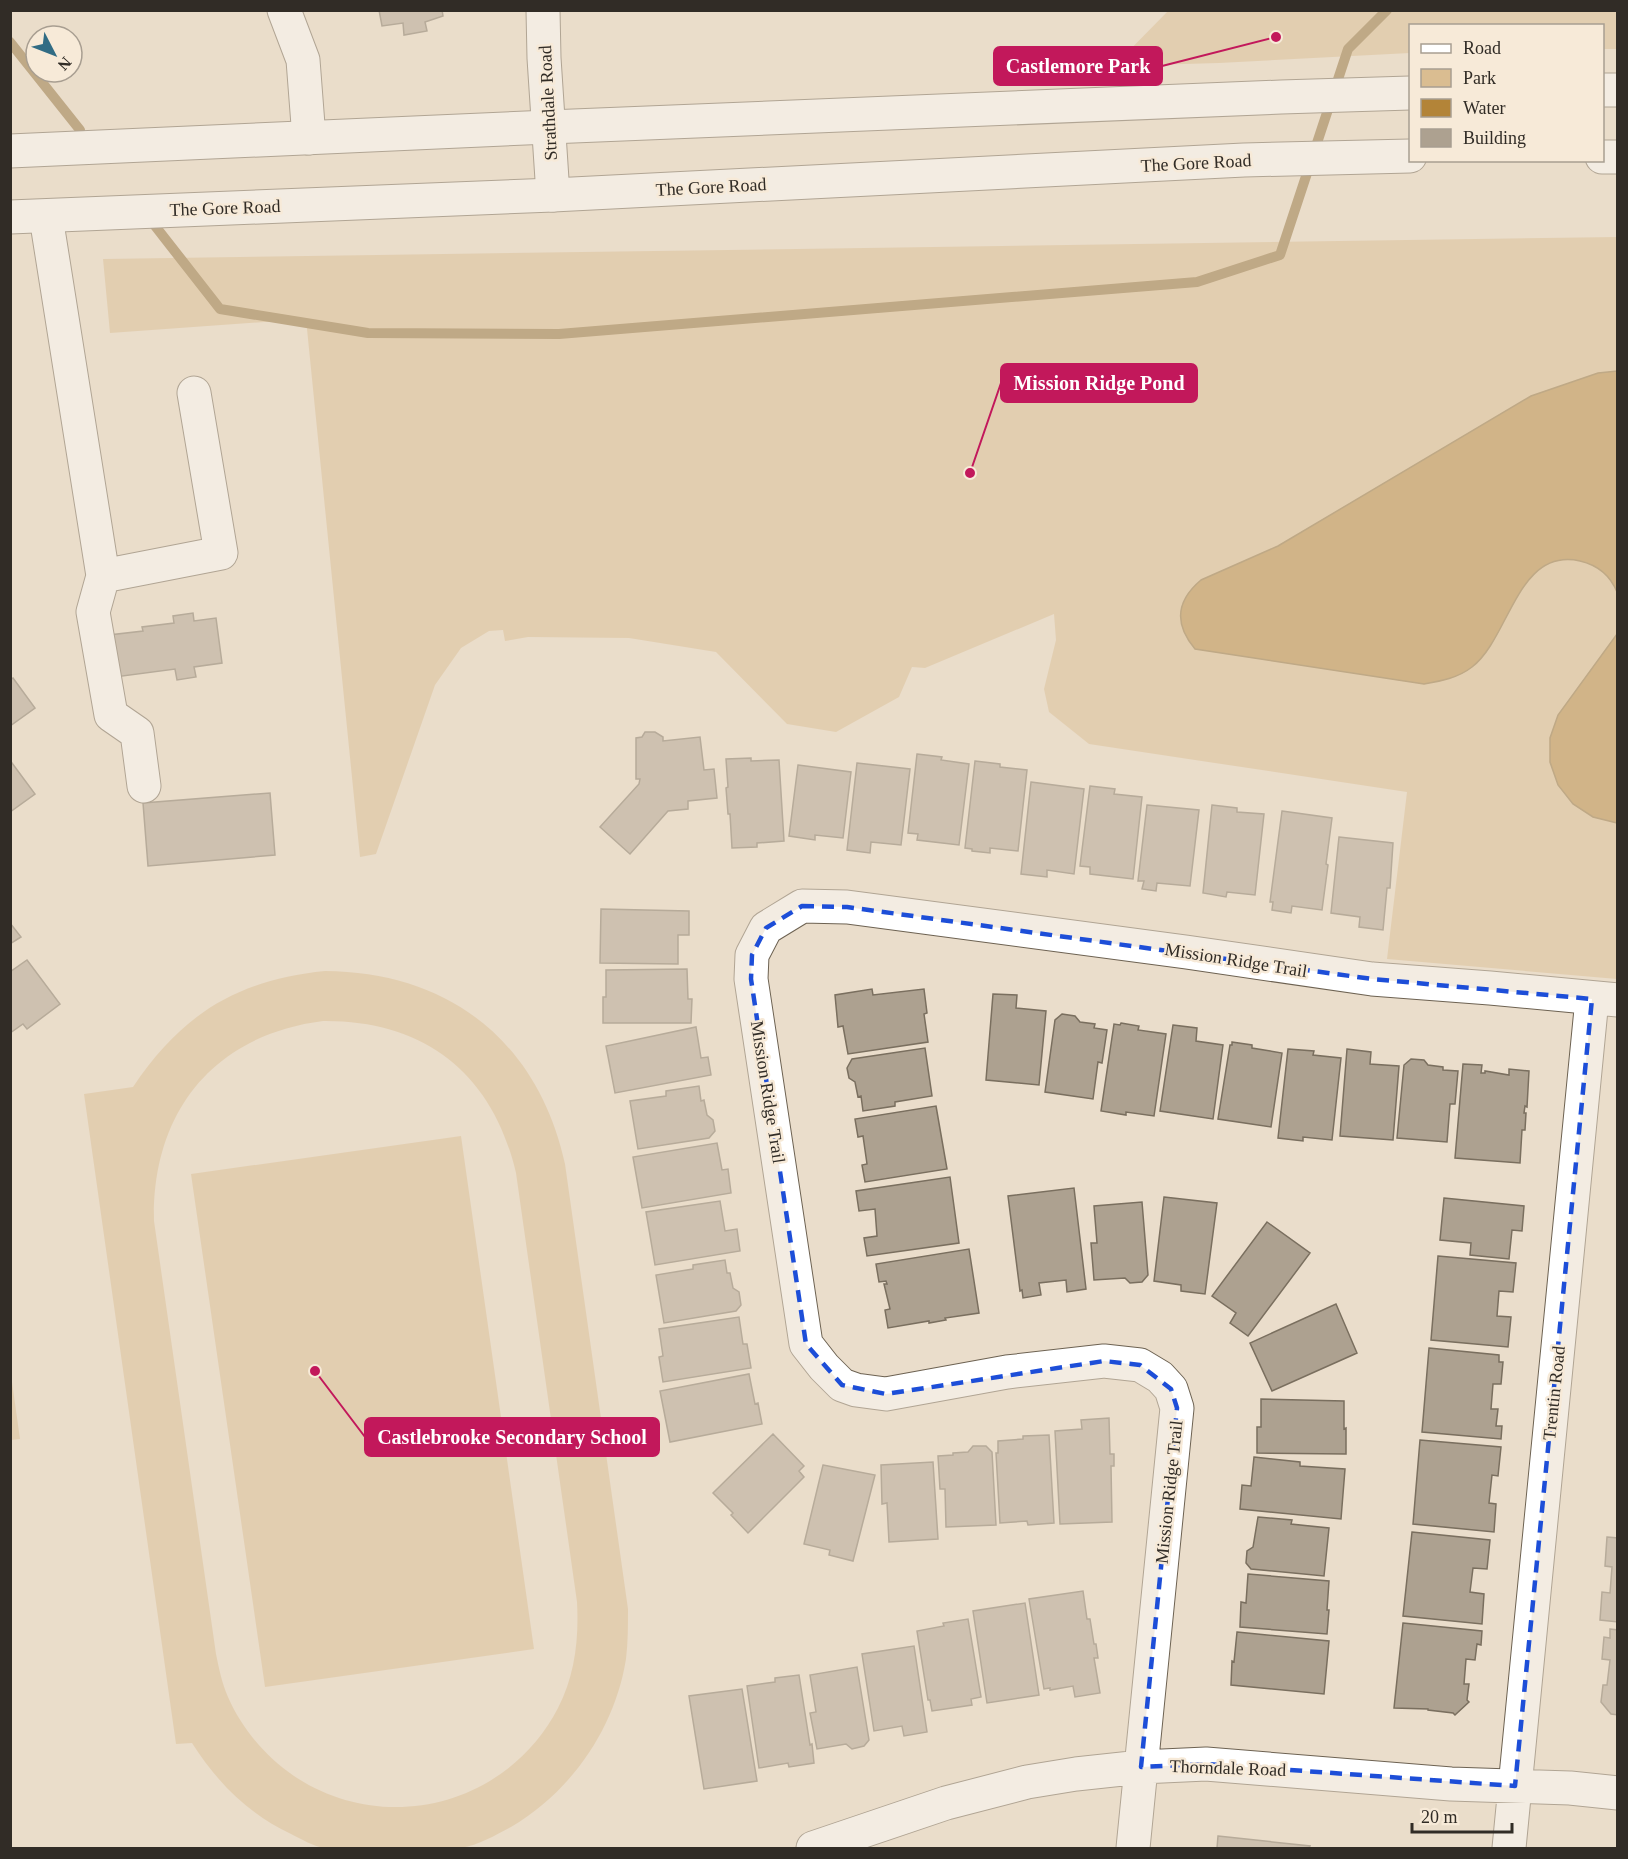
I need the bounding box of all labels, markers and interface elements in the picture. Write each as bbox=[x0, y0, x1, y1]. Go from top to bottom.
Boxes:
north arrow bbox=[24, 24, 84, 84]
legend bbox=[1409, 24, 1604, 162]
text: Road bbox=[1463, 38, 1501, 58]
street label: Strathdale Road bbox=[535, 45, 561, 161]
callout: Castlemore Park bbox=[994, 47, 1162, 85]
text: N bbox=[54, 54, 75, 74]
text: Castlemore Park bbox=[1006, 55, 1151, 77]
text: Park bbox=[1463, 68, 1496, 88]
text: Water bbox=[1463, 98, 1506, 118]
text: Building bbox=[1463, 128, 1526, 148]
street label: The Gore Road bbox=[1140, 150, 1252, 176]
street label: The Gore Road bbox=[655, 174, 767, 200]
street label: The Gore Road bbox=[169, 196, 281, 220]
callout: Mission Ridge Pond bbox=[1001, 364, 1197, 402]
text: Mission Ridge Pond bbox=[1013, 372, 1185, 395]
street label: Mission Ridge Trail bbox=[1163, 939, 1309, 981]
street label: Mission Ridge Trail bbox=[747, 1019, 789, 1165]
street label: Trentin Road bbox=[1539, 1345, 1569, 1441]
callout: Castlebrooke Secondary School bbox=[365, 1418, 659, 1456]
street label: Mission Ridge Trail bbox=[1152, 1419, 1186, 1565]
text: Castlebrooke Secondary School bbox=[377, 1426, 647, 1449]
street label: Thorndale Road bbox=[1169, 1756, 1287, 1780]
scale bar bbox=[1412, 1796, 1512, 1834]
text: 20 m bbox=[1421, 1807, 1458, 1827]

